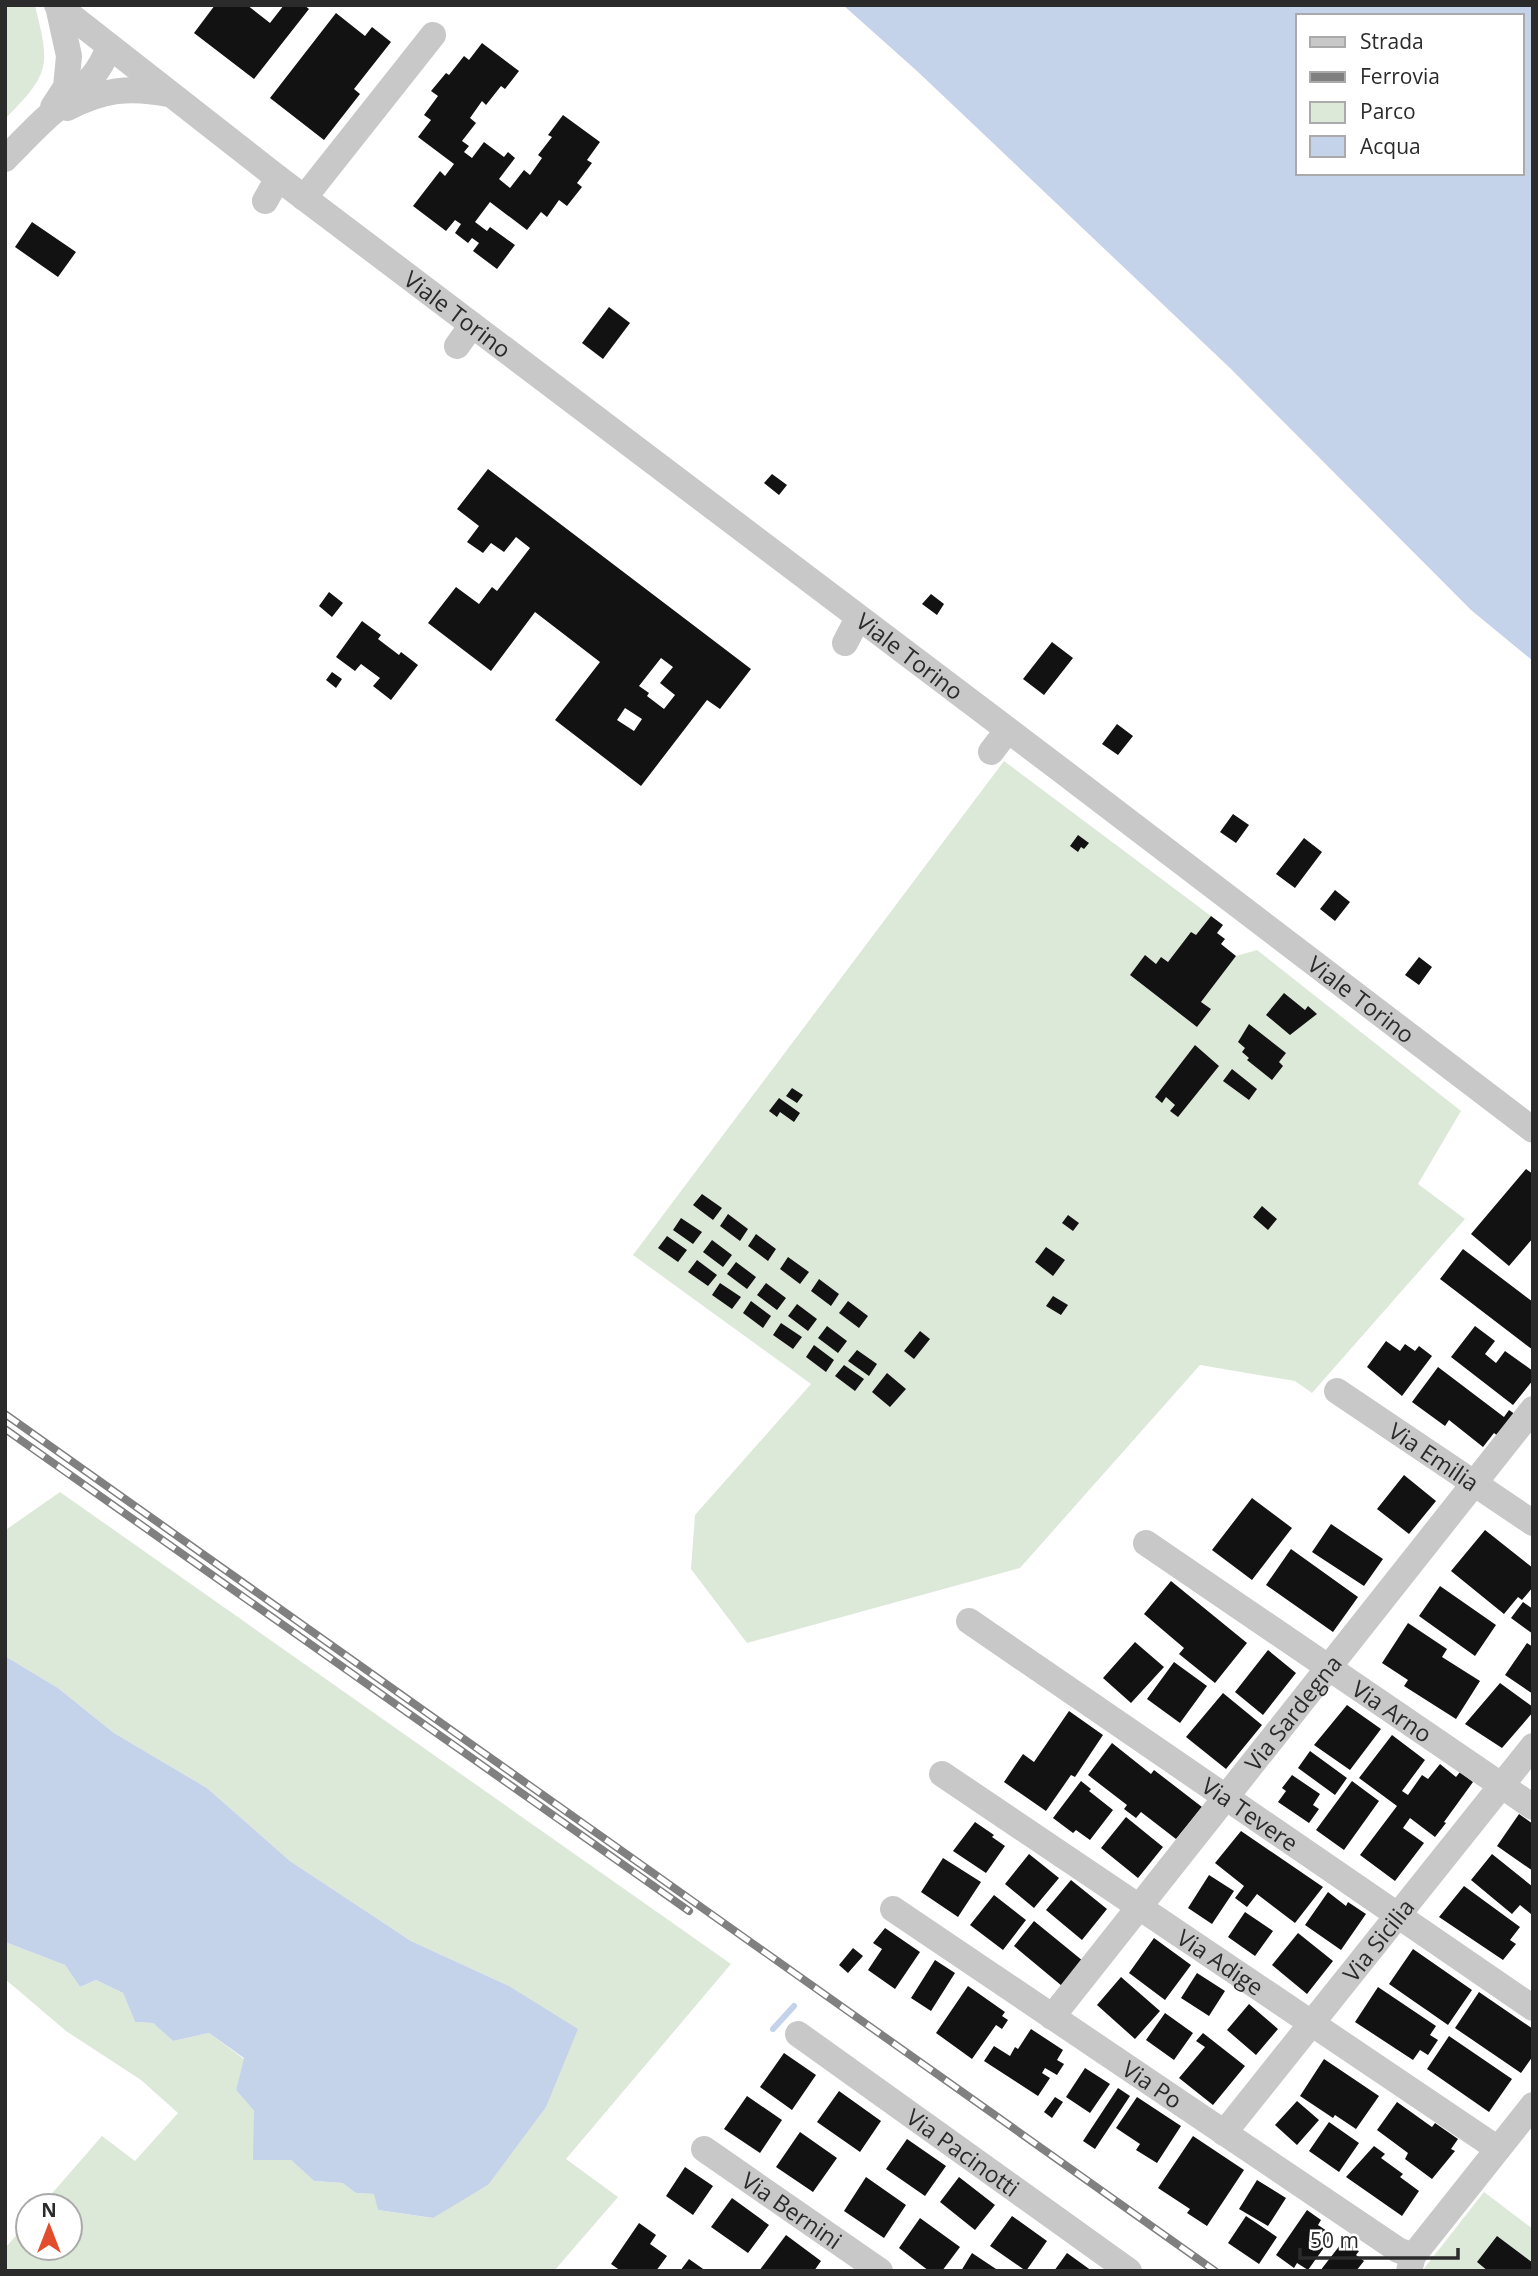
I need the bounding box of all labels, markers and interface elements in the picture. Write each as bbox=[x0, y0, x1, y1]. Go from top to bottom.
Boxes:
legend bbox=[1296, 14, 1524, 175]
text: Strada bbox=[1360, 27, 1424, 55]
text: Ferrovia bbox=[1360, 62, 1440, 90]
text: Parco bbox=[1360, 97, 1416, 125]
text: Acqua bbox=[1360, 132, 1421, 160]
street label: Viale Torino bbox=[398, 263, 518, 365]
street label: Viale Torino bbox=[850, 605, 970, 707]
street label: Viale Torino bbox=[1301, 948, 1421, 1050]
street label: Via Emilia bbox=[1383, 1414, 1486, 1498]
street label: Via Sardegna bbox=[1237, 1648, 1349, 1777]
street label: Via Arno bbox=[1346, 1672, 1438, 1750]
street label: Via Tevere bbox=[1196, 1769, 1305, 1858]
street label: Via Sicilia bbox=[1335, 1892, 1421, 1988]
street label: Via Adige bbox=[1171, 1921, 1270, 2003]
street label: Via Po bbox=[1116, 2052, 1189, 2116]
street label: Via Pacinotti bbox=[900, 2101, 1026, 2204]
street label: Via Bernini bbox=[735, 2164, 848, 2256]
north arrow bbox=[14, 2192, 84, 2262]
text: N bbox=[41, 2197, 57, 2223]
scale bar bbox=[1300, 2216, 1458, 2260]
text: 50 m bbox=[1310, 2226, 1359, 2254]

